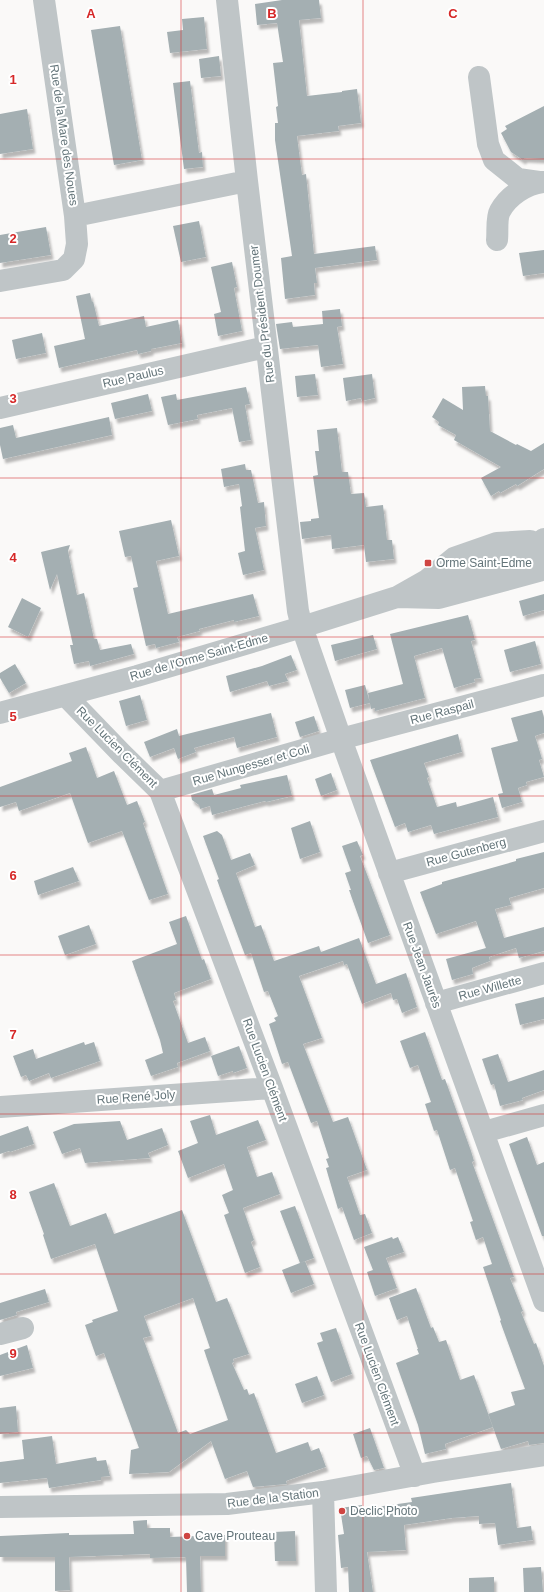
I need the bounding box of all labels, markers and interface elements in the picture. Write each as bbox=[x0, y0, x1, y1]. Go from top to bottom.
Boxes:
text: A bbox=[86, 6, 96, 21]
text: B bbox=[267, 6, 277, 21]
text: C bbox=[448, 6, 458, 21]
street label: Rue de la Mare des Noues bbox=[47, 63, 81, 207]
text: 1 bbox=[9, 72, 17, 87]
text: 2 bbox=[9, 231, 17, 246]
street label: Rue du Président Doumer bbox=[247, 244, 277, 384]
street label: Rue Paulus bbox=[101, 363, 165, 391]
text: 3 bbox=[9, 391, 17, 406]
text: 4 bbox=[9, 550, 17, 565]
place label: Orme Saint-Edme bbox=[436, 556, 532, 570]
marker: Orme Saint-Edme bbox=[423, 558, 433, 568]
street label: Rue de l'Orme Saint-Edme bbox=[128, 630, 270, 683]
street label: Rue Raspail bbox=[409, 697, 475, 727]
street label: Rue Lucien Clément bbox=[74, 704, 161, 791]
text: 5 bbox=[9, 709, 17, 724]
street label: Rue Nungesser et Coli bbox=[191, 742, 311, 788]
street label: Rue Gutenberg bbox=[425, 835, 507, 869]
text: 6 bbox=[9, 868, 17, 883]
street label: Rue Jean Jaurès bbox=[400, 920, 444, 1010]
street label: Rue Willette bbox=[457, 973, 523, 1003]
street label: Rue Lucien Clément bbox=[240, 1017, 290, 1124]
text: 7 bbox=[9, 1027, 17, 1042]
street label: Rue René Joly bbox=[96, 1087, 176, 1107]
text: 8 bbox=[9, 1187, 17, 1202]
street label: Rue Lucien Clément bbox=[352, 1321, 402, 1428]
text: 9 bbox=[9, 1346, 17, 1361]
street label: Rue de la Station bbox=[226, 1485, 320, 1511]
place label: Declic Photo bbox=[350, 1504, 418, 1518]
marker: Declic Photo bbox=[337, 1506, 347, 1516]
place label: Cave Prouteau bbox=[195, 1529, 275, 1543]
marker: Cave Prouteau bbox=[182, 1531, 192, 1541]

